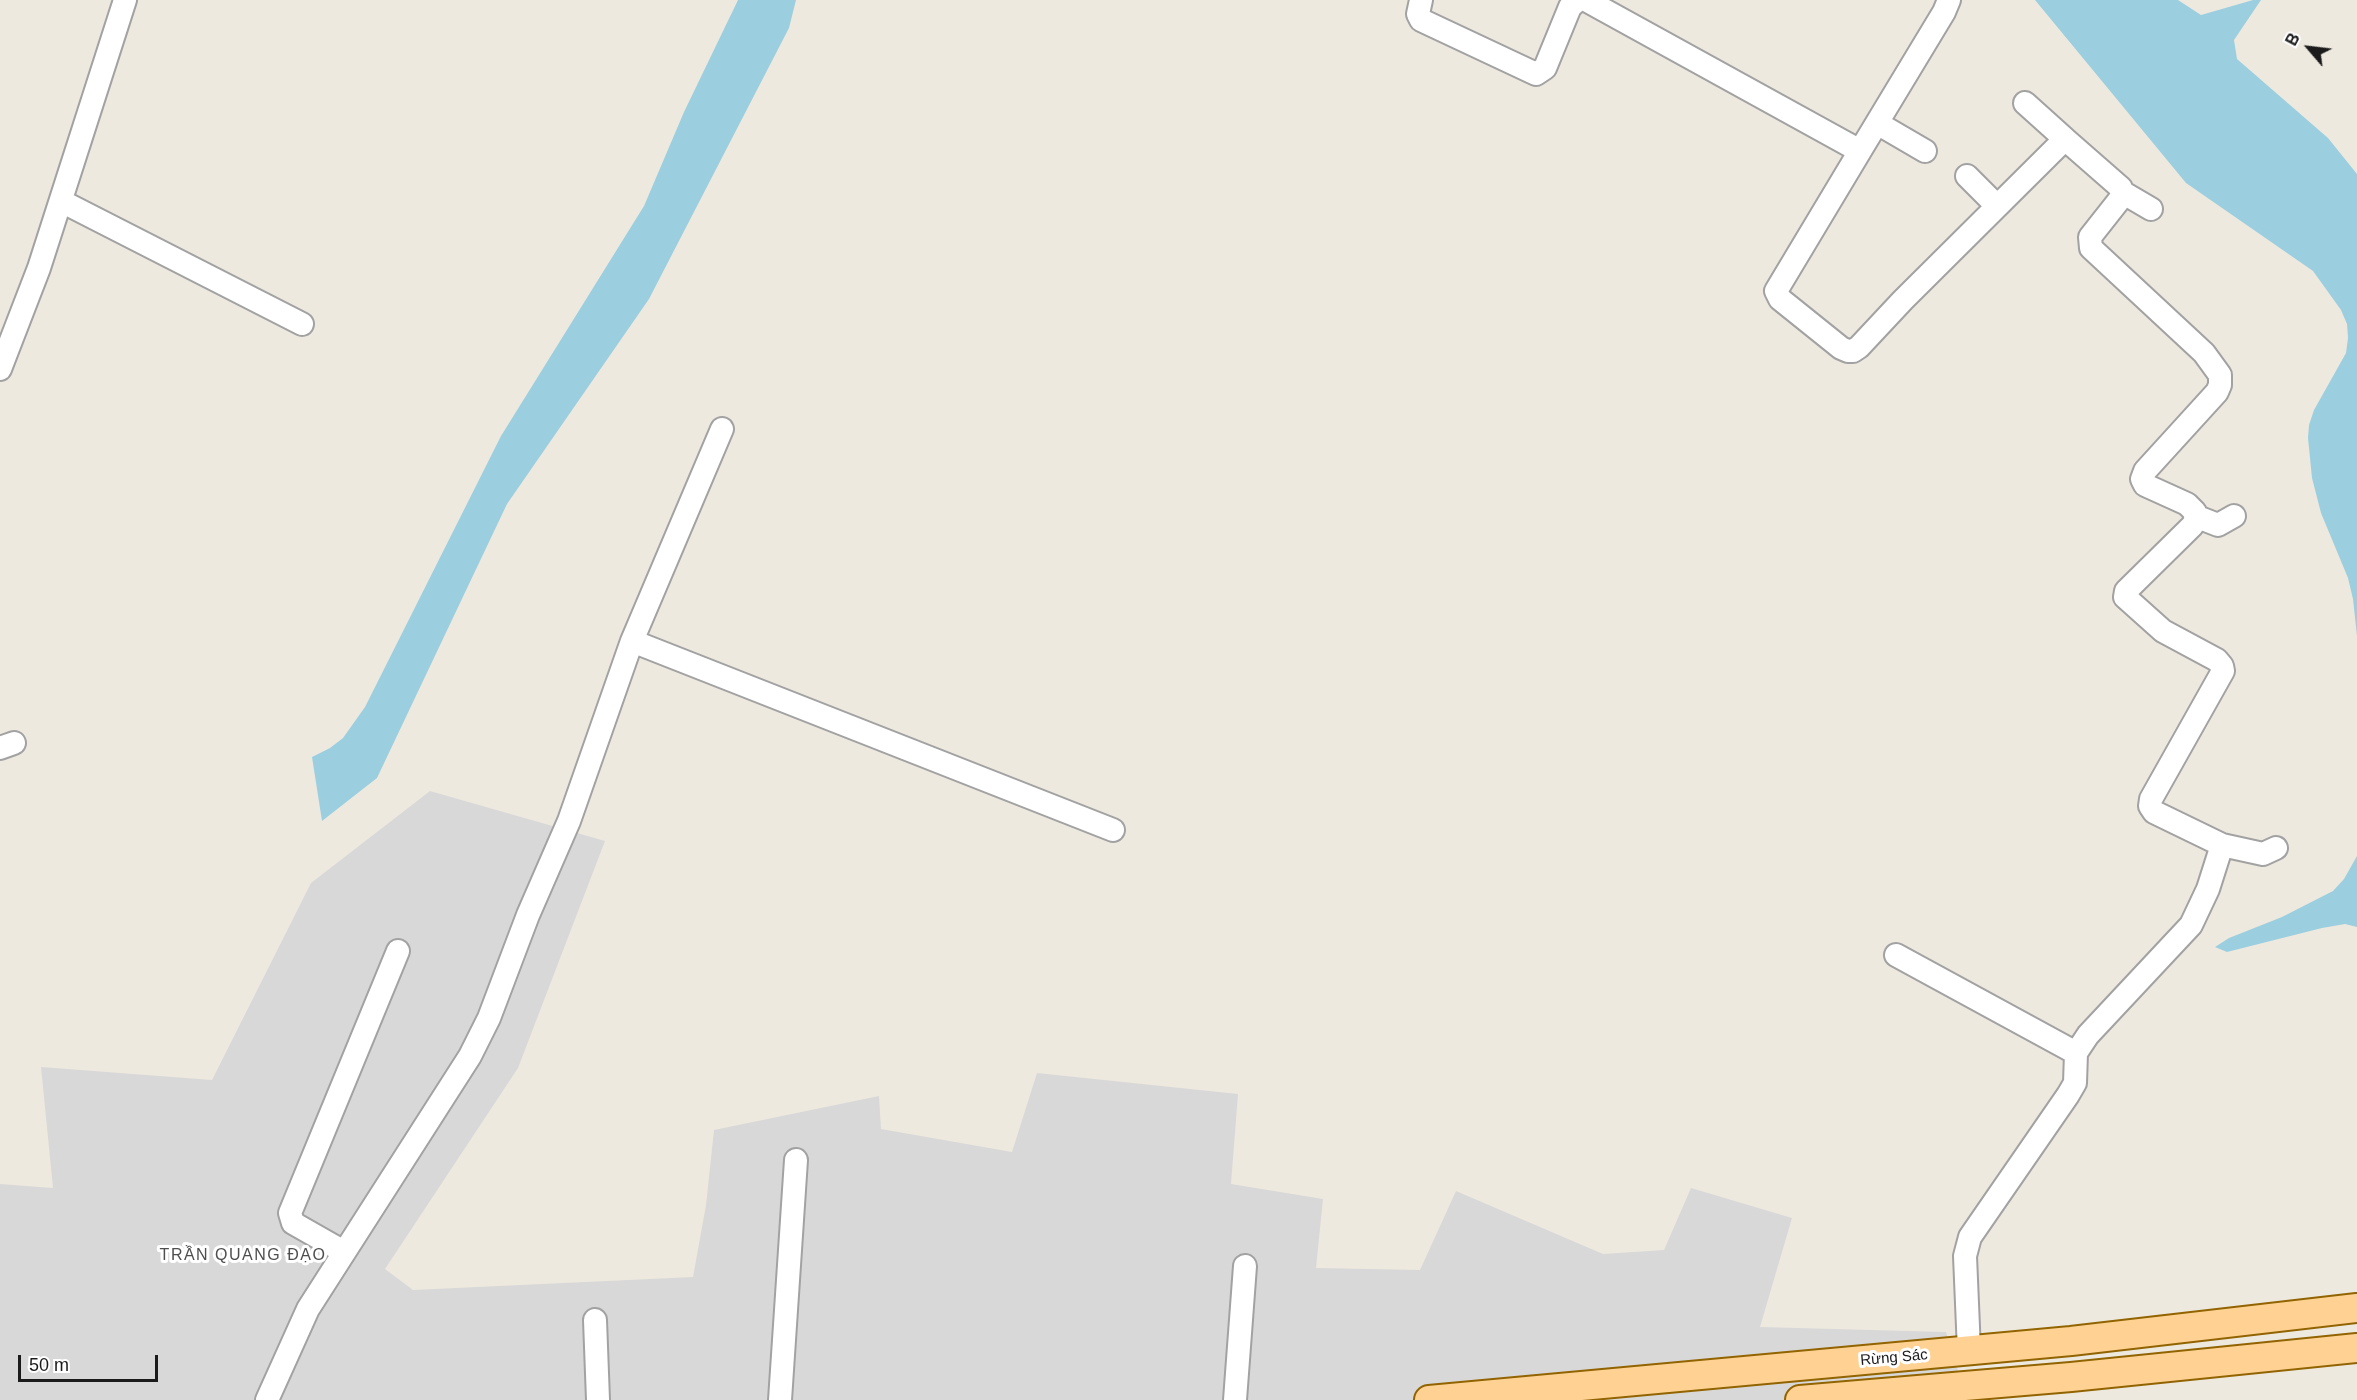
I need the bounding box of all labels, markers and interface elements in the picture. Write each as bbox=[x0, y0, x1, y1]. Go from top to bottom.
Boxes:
north arrow bbox=[2279, 18, 2339, 78]
text: B bbox=[2282, 30, 2303, 48]
district label: TRẦN QUANG ĐẠO bbox=[160, 1246, 326, 1266]
scale bar bbox=[21, 1343, 160, 1381]
street label: Rừng Sác bbox=[1860, 1346, 1928, 1370]
text: 50 m bbox=[29, 1355, 69, 1375]

